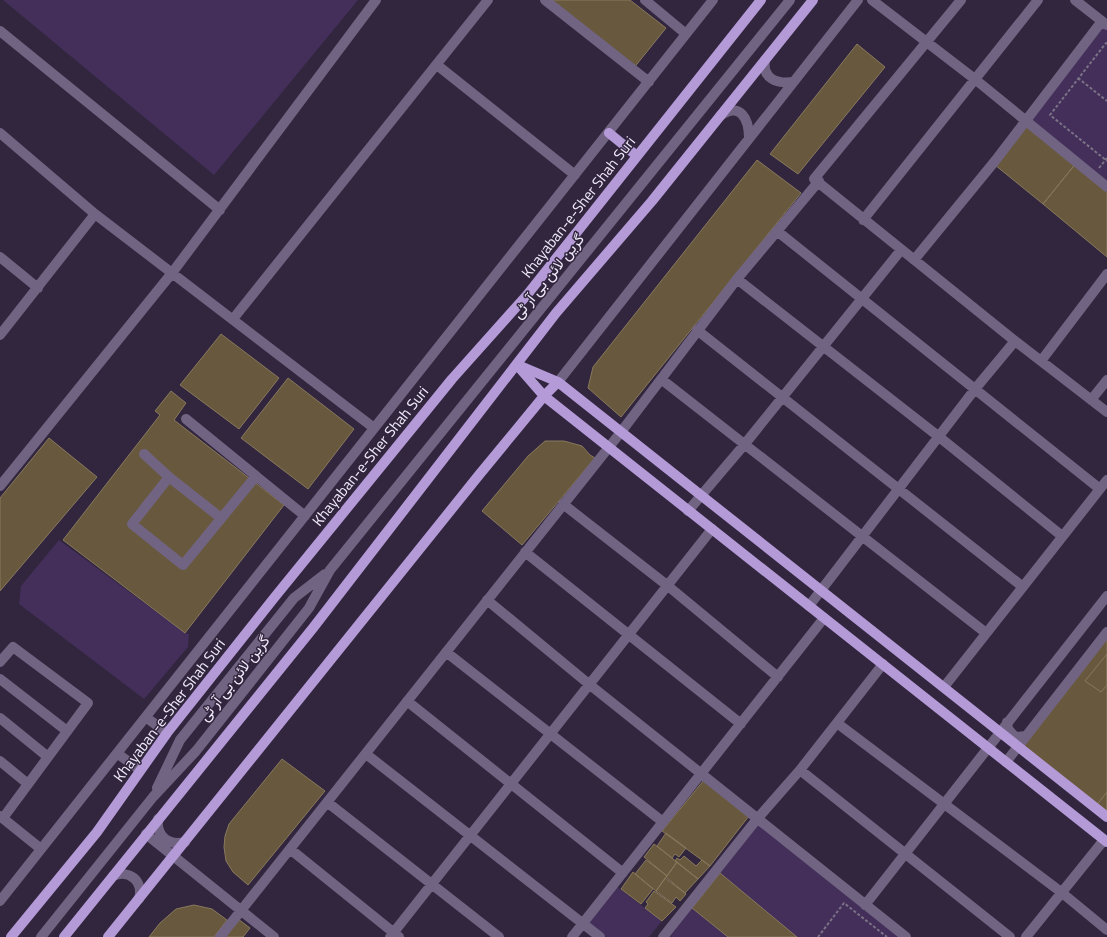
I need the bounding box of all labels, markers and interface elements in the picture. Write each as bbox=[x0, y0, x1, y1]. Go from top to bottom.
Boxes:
street label: Khayaban-e-Sher Shah Suri bbox=[515, 131, 641, 283]
street label: گرین لائن بی آر ٹی bbox=[506, 228, 590, 324]
street label: Khayaban-e-Sher Shah Suri bbox=[306, 381, 434, 531]
street label: گرین لائن بی آر ٹی bbox=[193, 630, 275, 726]
street label: Khayaban-e-Sher Shah Suri bbox=[107, 633, 231, 787]

